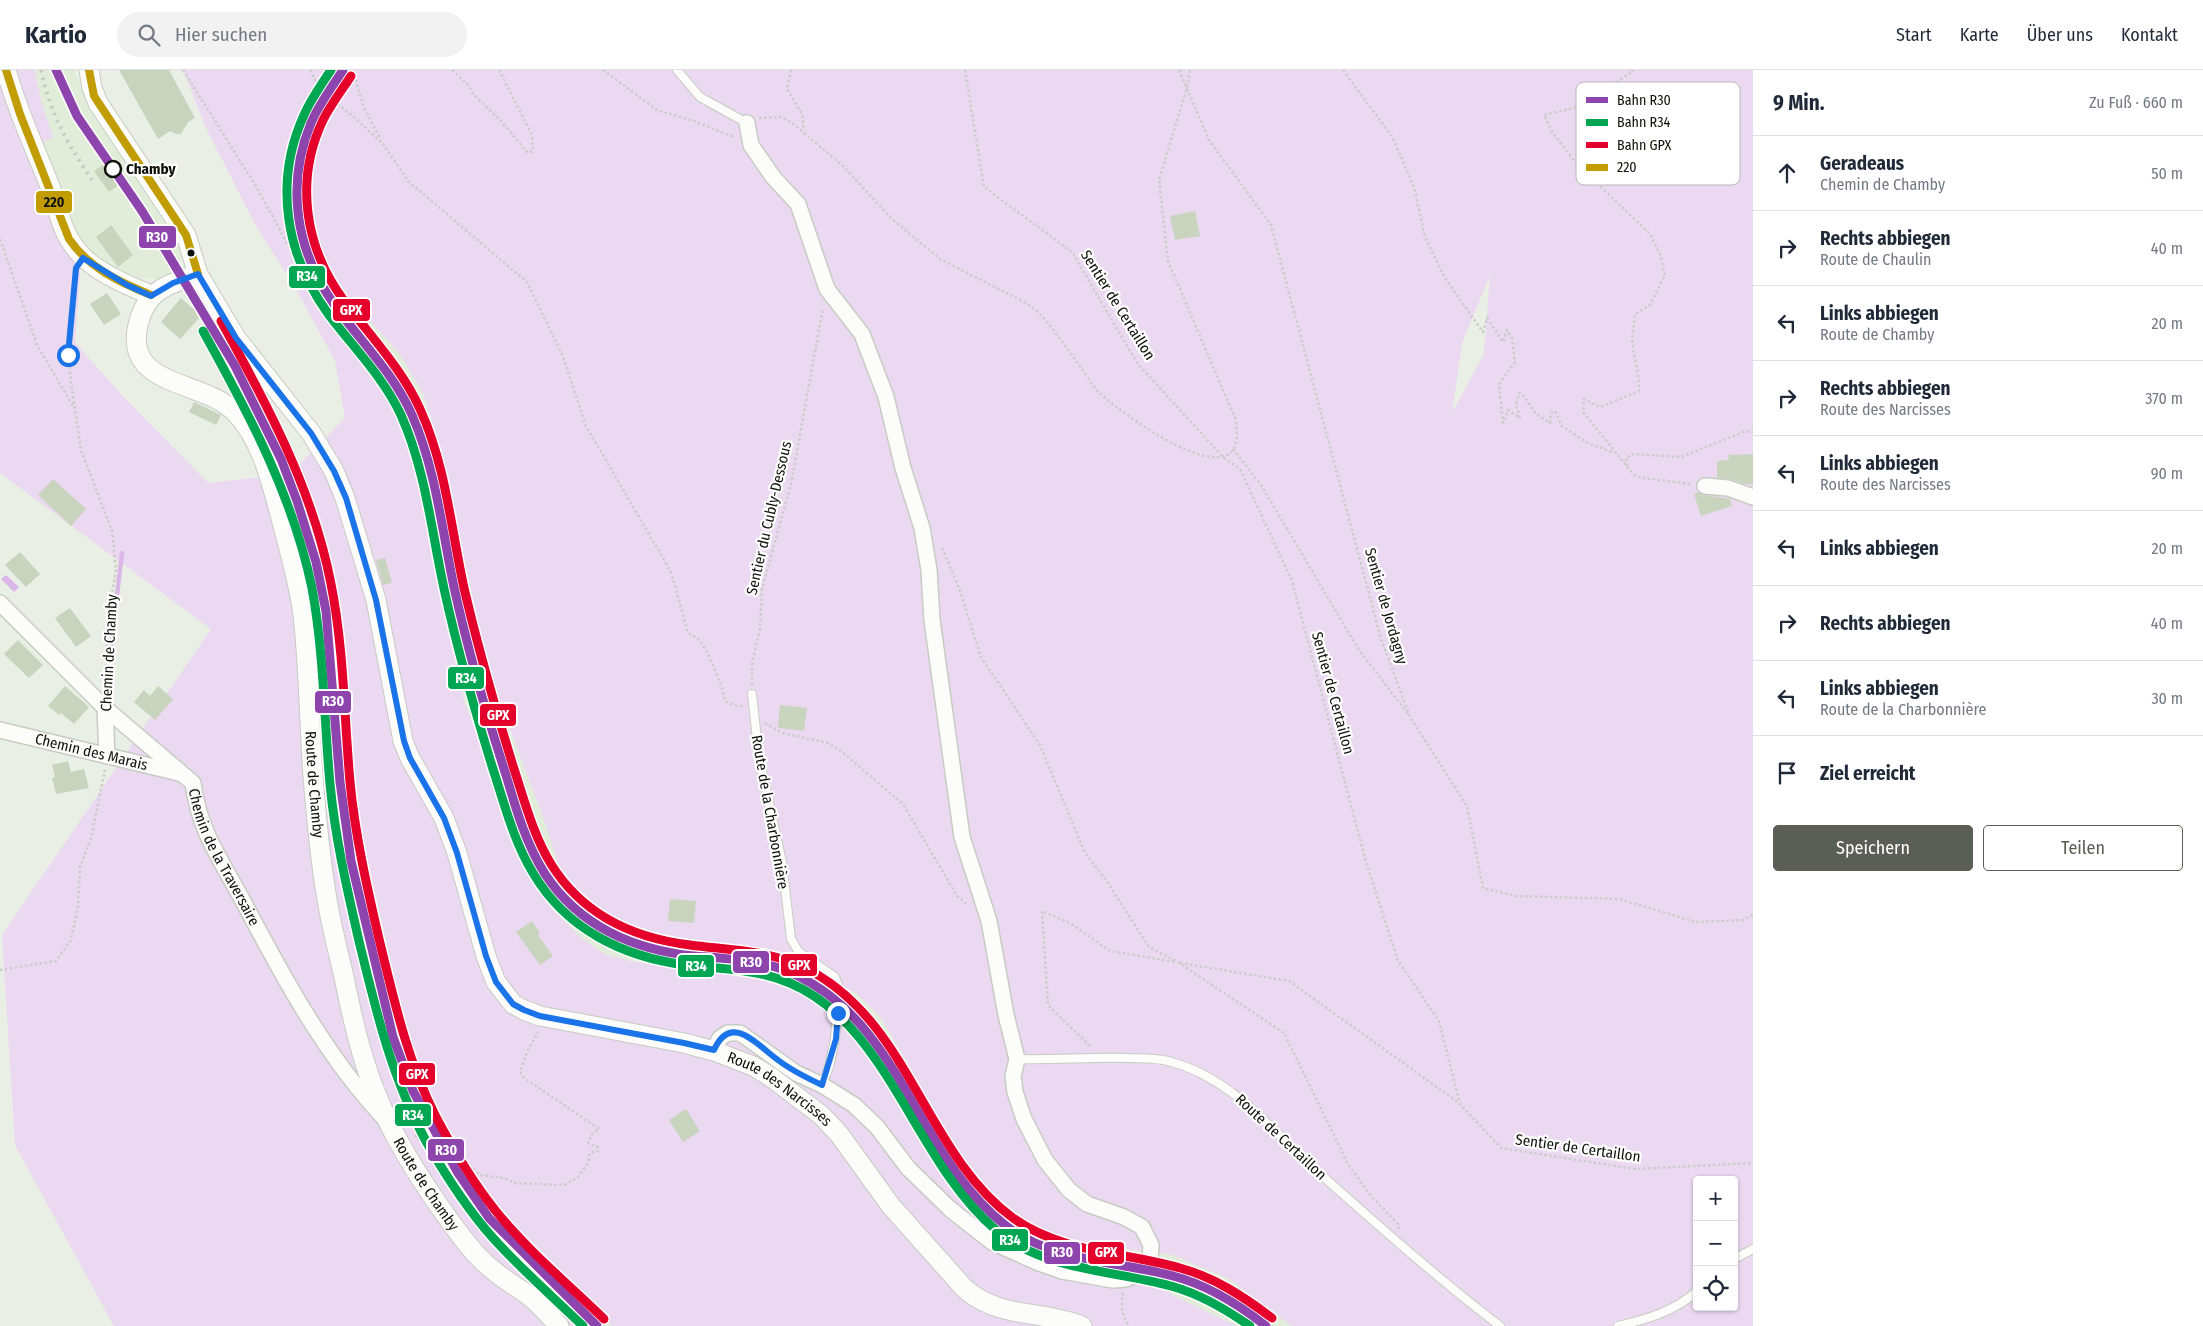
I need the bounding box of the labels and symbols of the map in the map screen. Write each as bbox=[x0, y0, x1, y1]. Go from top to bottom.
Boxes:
legend bbox=[1576, 82, 1740, 185]
text: Bahn R30 bbox=[1617, 92, 1671, 109]
text: Bahn R34 bbox=[1617, 114, 1670, 131]
text: Bahn GPX bbox=[1617, 137, 1671, 154]
text: 220 bbox=[1617, 159, 1637, 176]
marker: Chamby bbox=[104, 160, 122, 178]
place label: Chamby bbox=[126, 160, 176, 178]
line badge: 220 bbox=[35, 190, 73, 214]
text: 220 bbox=[43, 194, 65, 211]
line badge: R30 bbox=[138, 225, 177, 249]
text: R30 bbox=[146, 229, 168, 246]
street label: Sentier de Certaillon bbox=[1077, 247, 1159, 363]
unlabelled marker bbox=[186, 248, 196, 258]
line badge: R34 bbox=[288, 265, 326, 289]
text: R34 bbox=[296, 268, 318, 285]
line badge: GPX bbox=[332, 298, 371, 322]
text: GPX bbox=[340, 302, 363, 319]
route start bbox=[57, 344, 80, 367]
street label: Sentier du Cubly-Dessous bbox=[743, 439, 795, 597]
street label: Sentier de Jordagny bbox=[1361, 546, 1411, 667]
street label: Chemin de Chamby bbox=[97, 594, 121, 712]
street label: Sentier de Certaillon bbox=[1308, 630, 1358, 756]
line badge: R34 bbox=[447, 666, 485, 690]
text: R34 bbox=[455, 670, 477, 687]
line badge: R30 bbox=[314, 690, 352, 714]
text: R30 bbox=[322, 693, 344, 710]
line badge: GPX bbox=[479, 703, 517, 727]
text: GPX bbox=[487, 707, 510, 724]
street label: Chemin des Marais bbox=[33, 730, 150, 774]
street label: Route de Chamby bbox=[301, 731, 328, 839]
street label: Route de la Charbonnière bbox=[748, 734, 792, 890]
street label: Chemin de la Traversaire bbox=[185, 787, 263, 929]
line badge: R30 bbox=[732, 950, 770, 974]
line badge: GPX bbox=[780, 953, 818, 977]
line badge: R34 bbox=[677, 954, 715, 978]
text: R30 bbox=[740, 954, 762, 971]
text: GPX bbox=[788, 957, 811, 974]
text: R34 bbox=[685, 958, 707, 975]
route end bbox=[827, 1002, 850, 1025]
street label: Route des Narcisses bbox=[725, 1048, 836, 1130]
line badge: GPX bbox=[398, 1062, 436, 1086]
text: GPX bbox=[406, 1066, 429, 1083]
street label: Route de Certaillon bbox=[1232, 1090, 1330, 1184]
line badge: R34 bbox=[394, 1103, 432, 1127]
text: R34 bbox=[402, 1107, 424, 1124]
street label: Sentier de Certaillon bbox=[1514, 1130, 1642, 1166]
street label: Route de Chamby bbox=[389, 1134, 463, 1234]
line badge: R30 bbox=[427, 1138, 465, 1162]
text: R30 bbox=[435, 1142, 457, 1159]
line badge: R34 bbox=[991, 1228, 1029, 1252]
text: R34 bbox=[999, 1232, 1021, 1249]
line badge: R30 bbox=[1043, 1241, 1081, 1265]
line badge: GPX bbox=[1087, 1241, 1125, 1265]
text: R30 bbox=[1051, 1244, 1073, 1261]
text: GPX bbox=[1095, 1244, 1118, 1261]

